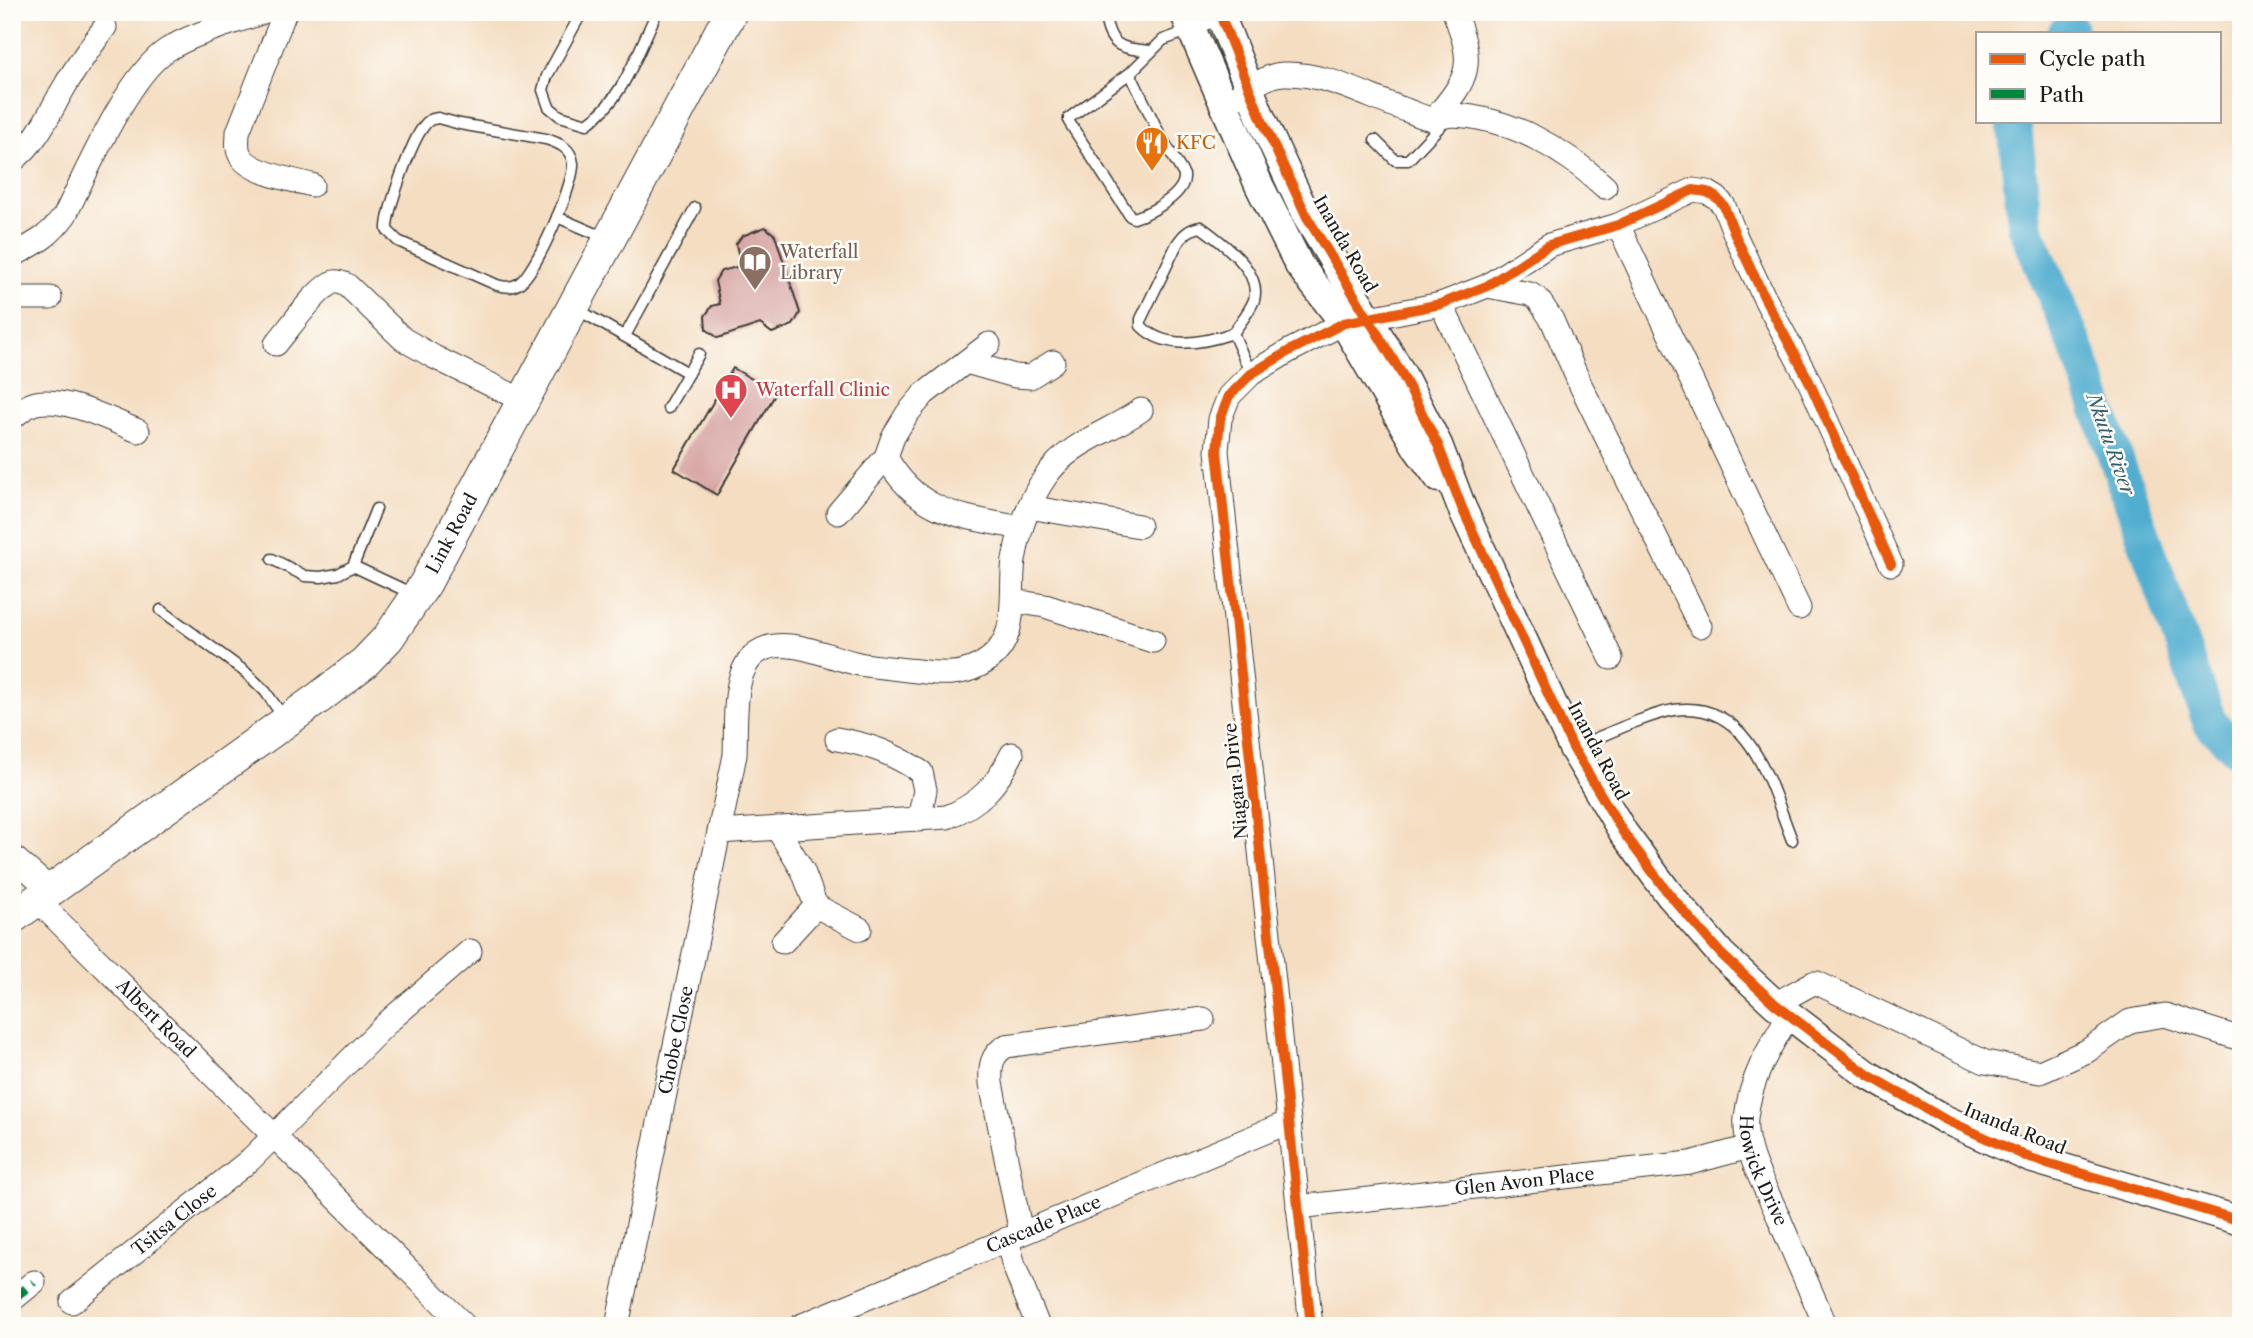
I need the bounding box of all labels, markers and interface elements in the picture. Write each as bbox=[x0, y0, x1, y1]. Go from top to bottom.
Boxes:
legend bbox=[1976, 32, 2222, 122]
text: Cycle path bbox=[2039, 46, 2146, 71]
text: Path bbox=[2039, 82, 2084, 107]
restaurant icon: KFC bbox=[1133, 124, 1171, 173]
place label: KFC bbox=[1176, 132, 1216, 154]
street label: Inanda Road bbox=[1308, 192, 1382, 296]
place label: Waterfall Library bbox=[779, 241, 858, 284]
library icon: Waterfall Library bbox=[736, 243, 774, 292]
hospital icon: Waterfall Clinic bbox=[712, 371, 750, 420]
place label: Waterfall Clinic bbox=[755, 379, 890, 401]
water label: Nkutu River bbox=[2081, 388, 2140, 499]
street label: Link Road bbox=[422, 490, 482, 578]
street label: Inanda Road bbox=[1563, 698, 1633, 804]
street label: Niagara Drive bbox=[1219, 722, 1253, 840]
street label: Albert Road bbox=[111, 974, 200, 1063]
street label: Chobe Close bbox=[654, 984, 698, 1096]
street label: Inanda Road bbox=[1961, 1099, 2069, 1160]
street label: Howick Drive bbox=[1735, 1115, 1792, 1229]
street label: Glen Avon Place bbox=[1454, 1163, 1595, 1200]
street label: Tsitsa Close bbox=[128, 1180, 221, 1261]
street label: Cascade Place bbox=[983, 1191, 1104, 1258]

